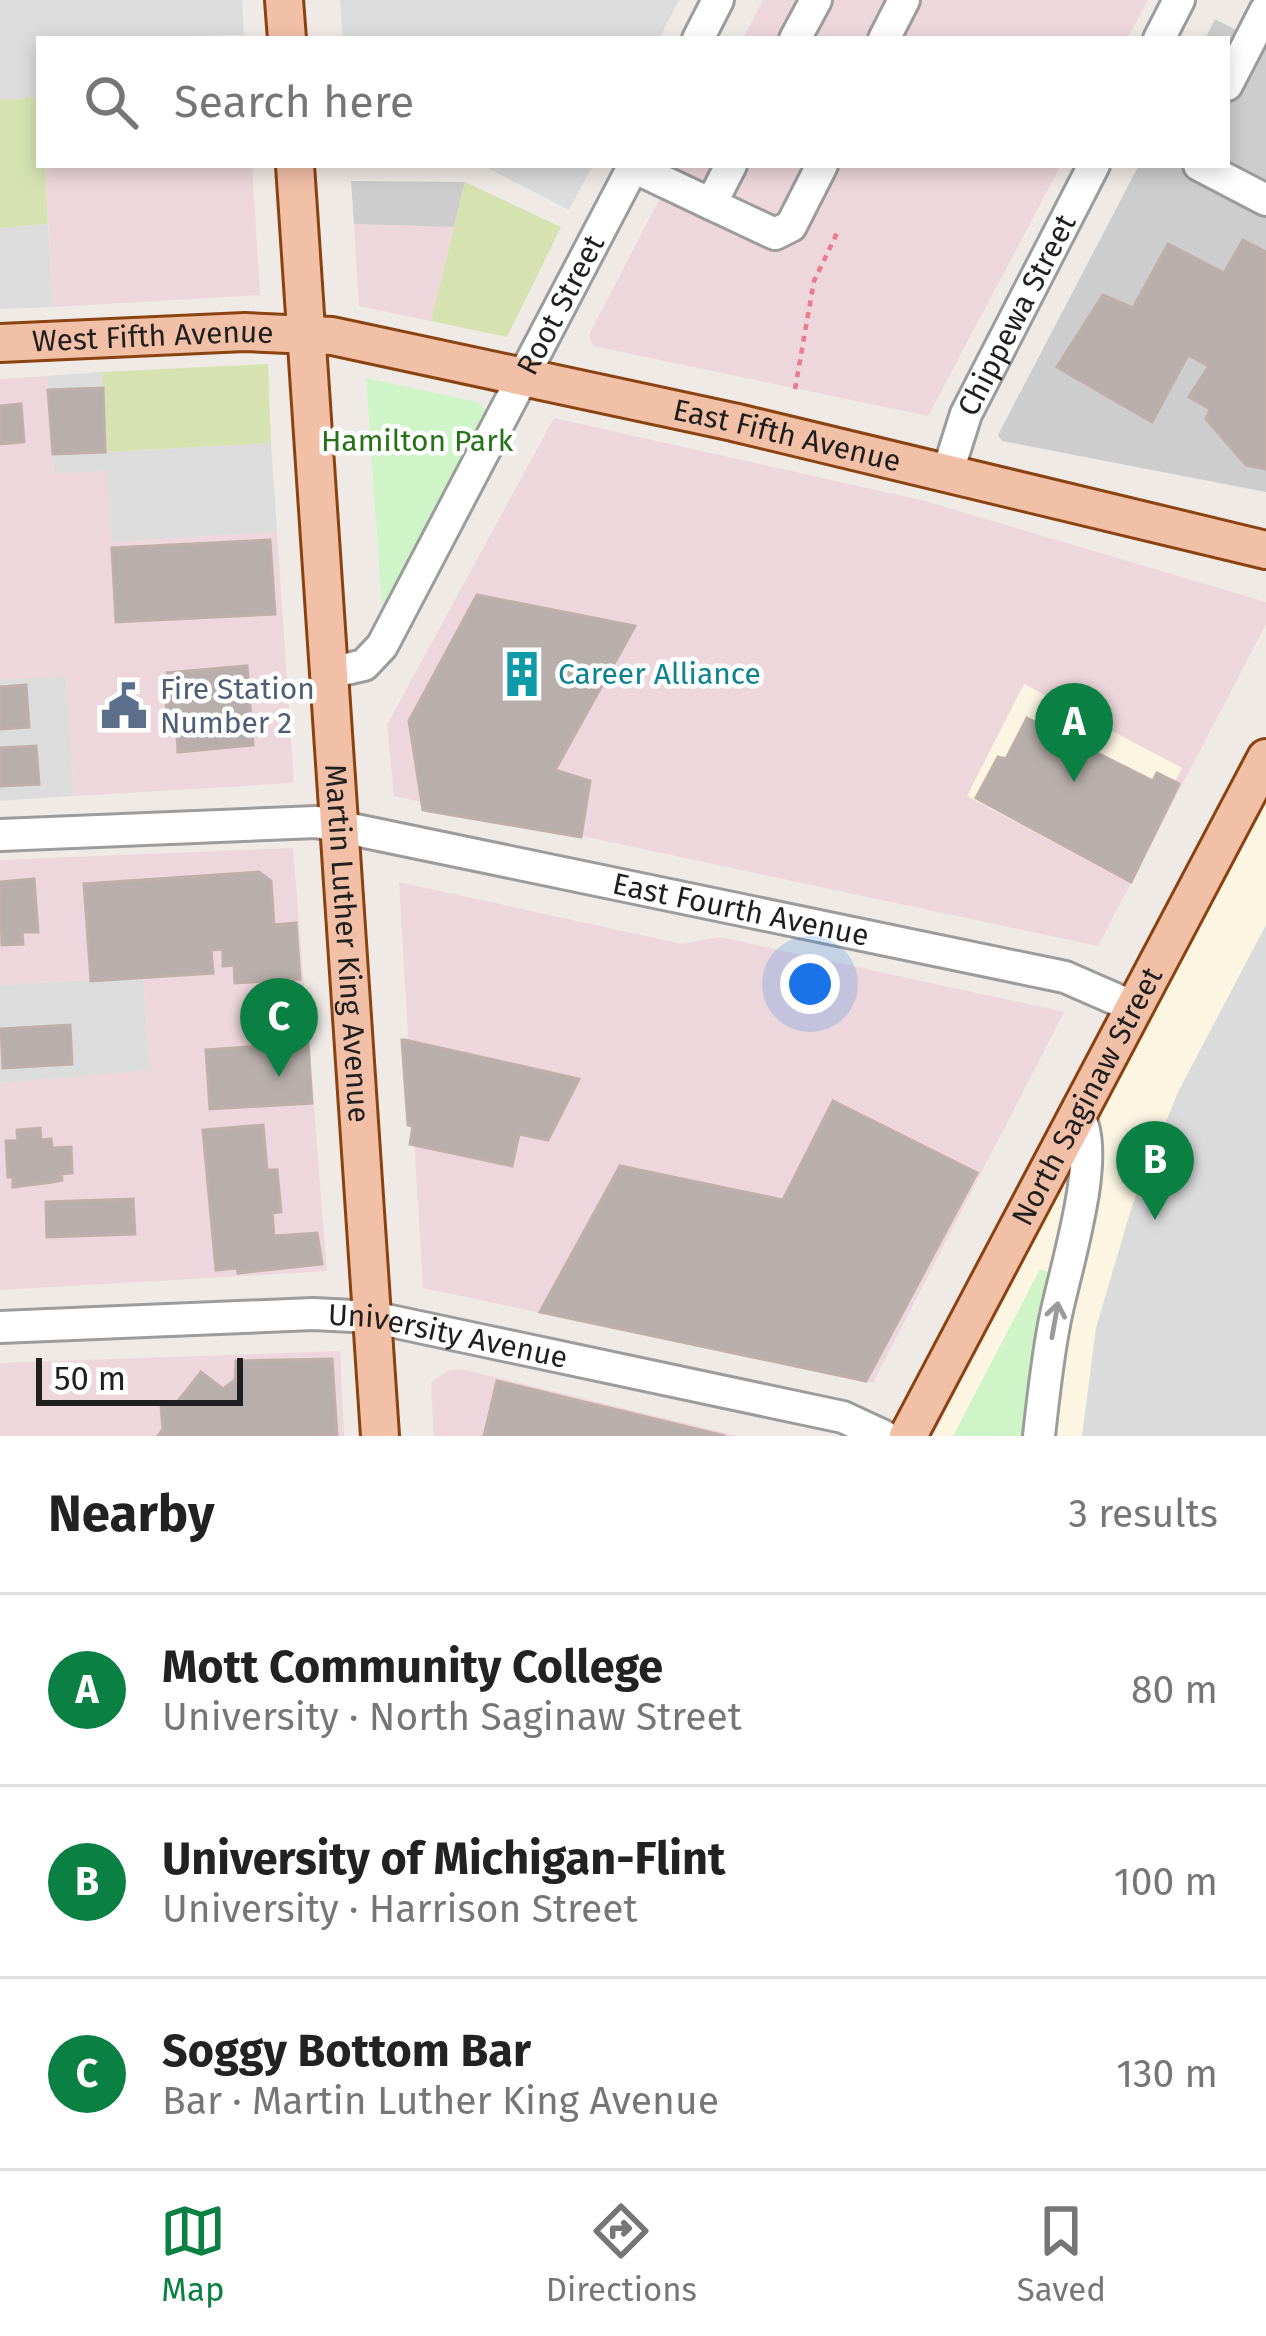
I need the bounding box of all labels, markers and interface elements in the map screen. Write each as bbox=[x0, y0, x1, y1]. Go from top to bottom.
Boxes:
search box bbox=[36, 36, 1230, 168]
icon: search bbox=[78, 69, 144, 135]
text: Search here bbox=[174, 75, 414, 129]
street label: Chippewa Street bbox=[950, 208, 1084, 422]
street label: Root Street bbox=[509, 229, 612, 381]
street label: West Fifth Avenue bbox=[31, 314, 274, 360]
street label: East Fifth Avenue bbox=[670, 392, 904, 480]
park label: Hamilton Park bbox=[321, 423, 514, 459]
building icon: Career Alliance bbox=[497, 649, 547, 699]
place label: Career Alliance bbox=[558, 656, 761, 692]
place label: Fire Station Number 2 bbox=[160, 671, 315, 741]
public building icon: Fire Station Number 2 bbox=[99, 681, 149, 731]
pin: A bbox=[1035, 683, 1113, 782]
street label: Martin Luther King Avenue bbox=[317, 763, 377, 1124]
street label: East Fourth Avenue bbox=[609, 866, 872, 954]
your location bbox=[780, 954, 840, 1014]
street label: North Saginaw Street bbox=[1004, 961, 1170, 1232]
pin: C bbox=[240, 978, 318, 1077]
pin: B bbox=[1116, 1121, 1194, 1220]
street label: University Avenue bbox=[327, 1297, 571, 1376]
one-way arrow bbox=[1045, 1301, 1067, 1340]
scale bar bbox=[36, 1352, 243, 1405]
text: 50 m bbox=[54, 1359, 126, 1399]
text: Nearby bbox=[48, 1483, 214, 1545]
text: 3 results bbox=[1068, 1491, 1218, 1537]
text: Mott Community College bbox=[162, 1640, 663, 1694]
text: A bbox=[75, 1667, 99, 1713]
text: 80 m bbox=[1131, 1667, 1218, 1713]
text: University · North Saginaw Street bbox=[162, 1694, 742, 1740]
text: University of Michigan-Flint bbox=[162, 1832, 725, 1886]
text: B bbox=[75, 1859, 99, 1905]
text: 100 m bbox=[1114, 1859, 1218, 1905]
text: University · Harrison Street bbox=[162, 1886, 638, 1932]
text: Soggy Bottom Bar bbox=[162, 2024, 531, 2078]
text: C bbox=[76, 2051, 98, 2097]
text: 130 m bbox=[1116, 2051, 1218, 2097]
text: Bar · Martin Luther King Avenue bbox=[162, 2078, 719, 2124]
tab: Map bbox=[160, 2198, 226, 2310]
tab: Directions bbox=[546, 2198, 697, 2310]
tab: Saved bbox=[1017, 2198, 1106, 2310]

